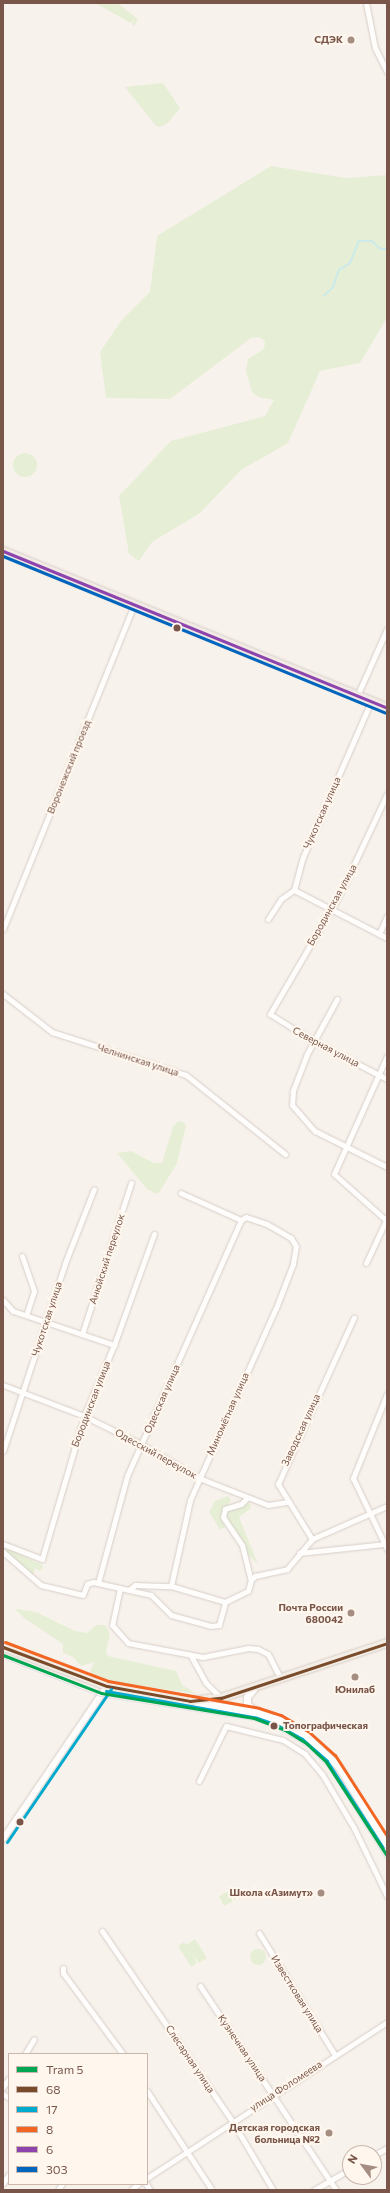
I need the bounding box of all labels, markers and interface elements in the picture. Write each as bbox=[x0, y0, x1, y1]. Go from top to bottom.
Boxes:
place label: СДЭК bbox=[314, 34, 343, 46]
marker: СДЭК bbox=[346, 35, 356, 45]
unlabelled marker bbox=[172, 623, 182, 633]
street label: Воронежский проезд bbox=[45, 718, 93, 816]
street label: Чукотская улица bbox=[301, 775, 343, 851]
street label: Бородинская улица bbox=[305, 862, 359, 948]
street label: Северная улица bbox=[291, 1024, 361, 1070]
street label: Челнинская улица bbox=[96, 1041, 180, 1079]
street label: Анюйский переулок bbox=[87, 1212, 127, 1306]
street label: Чукотская улица bbox=[29, 1280, 65, 1358]
street label: Бородинская улица bbox=[69, 1359, 113, 1449]
street label: Одесская улица bbox=[141, 1363, 183, 1435]
street label: Миномётная улица bbox=[204, 1371, 252, 1457]
street label: Заводская улица bbox=[279, 1392, 323, 1468]
street label: Одесский переулок bbox=[113, 1427, 199, 1481]
place label: Почта России 680042 bbox=[278, 1601, 343, 1624]
marker: Почта России 680042 bbox=[346, 1608, 356, 1618]
marker: Юнилаб bbox=[349, 1671, 361, 1683]
place label: Юнилаб bbox=[335, 1684, 375, 1696]
marker: Топографическая bbox=[268, 1720, 280, 1732]
place label: Топографическая bbox=[283, 1720, 368, 1732]
unlabelled marker bbox=[15, 1817, 25, 1827]
place label: Школа «Азимут» bbox=[230, 1887, 313, 1899]
marker: Школа «Азимут» bbox=[316, 1888, 326, 1898]
street label: Известковая улица bbox=[268, 1953, 326, 2035]
street label: Кузнечная улица bbox=[215, 2012, 269, 2084]
street label: Слесарная улица bbox=[163, 2023, 217, 2095]
legend bbox=[8, 2053, 148, 2185]
street label: улица Фоломеева bbox=[248, 2058, 324, 2114]
text: Tram 5 bbox=[46, 2062, 83, 2076]
text: 68 bbox=[46, 2082, 61, 2096]
text: 17 bbox=[46, 2102, 57, 2116]
place label: Детская городская больница №2 bbox=[229, 2121, 320, 2144]
text: 8 bbox=[46, 2122, 53, 2136]
marker: Детская городская больница №2 bbox=[323, 2127, 335, 2139]
text: 6 bbox=[46, 2142, 53, 2156]
north arrow bbox=[342, 2145, 382, 2185]
text: N bbox=[345, 2152, 360, 2166]
text: 303 bbox=[46, 2162, 68, 2176]

